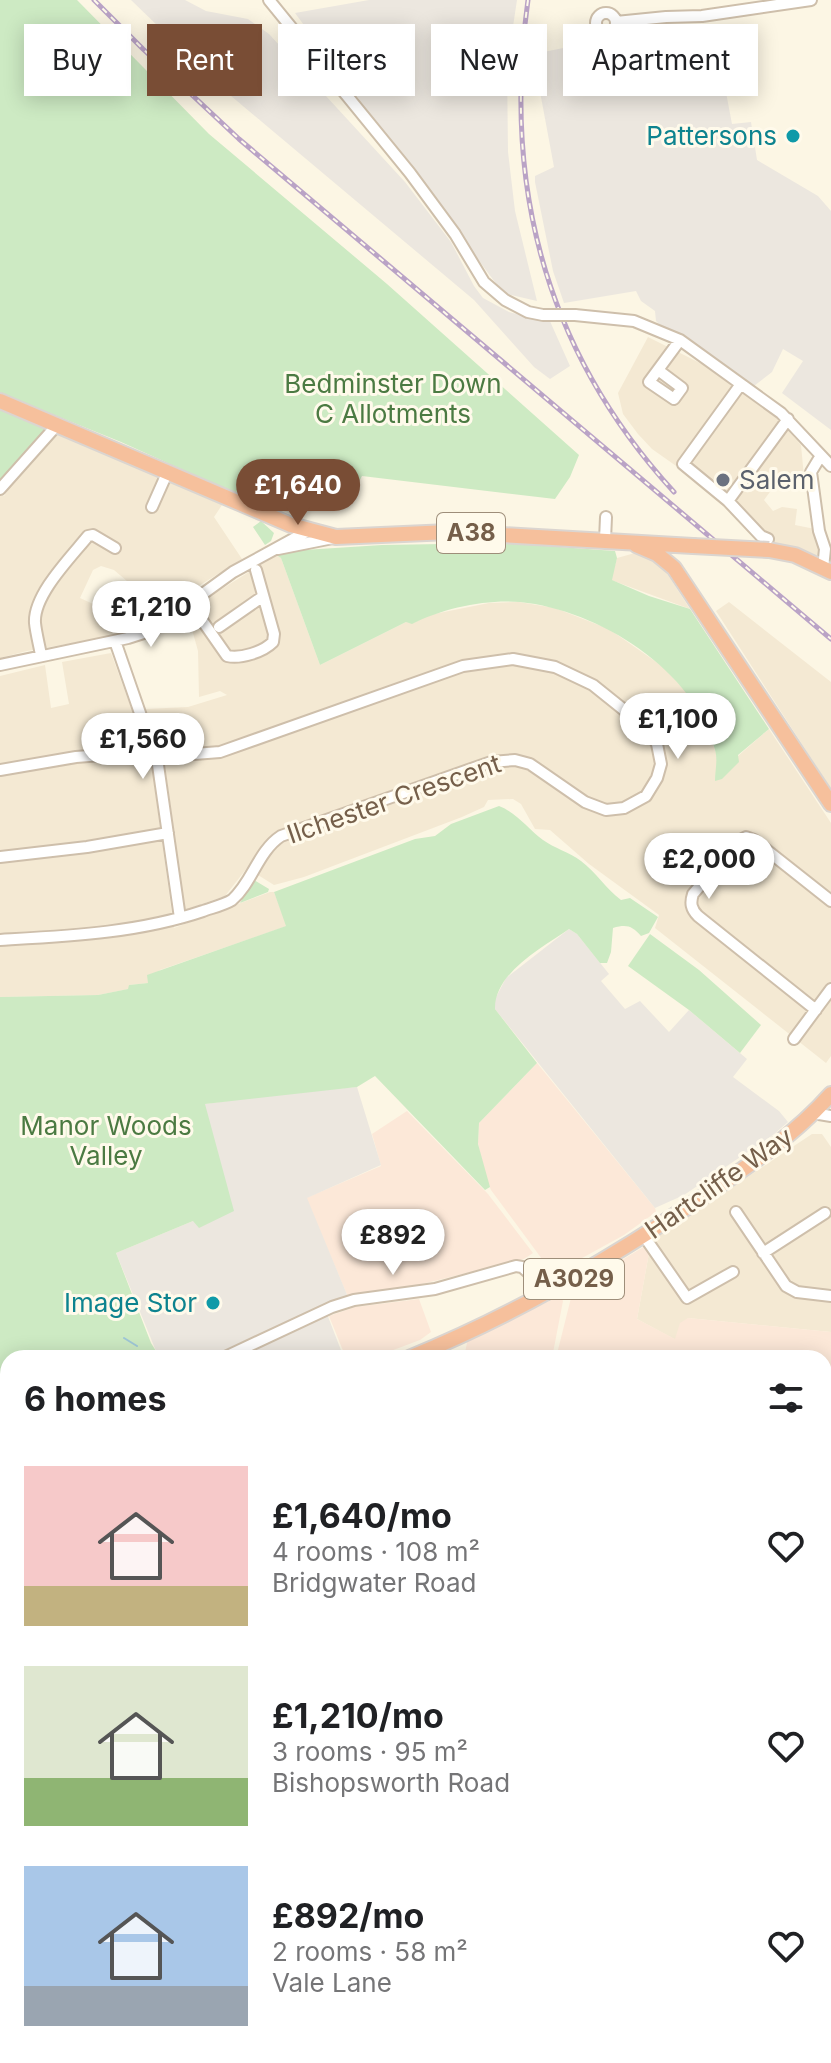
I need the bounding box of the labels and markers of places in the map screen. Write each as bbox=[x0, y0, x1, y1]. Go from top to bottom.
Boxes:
place label: Pattersons bbox=[646, 120, 777, 151]
marker: Pattersons bbox=[784, 127, 802, 145]
pin: £1,640 bbox=[233, 459, 363, 527]
place label: Salem bbox=[739, 464, 815, 495]
marker: Salem bbox=[714, 471, 732, 489]
pin: £1,210 bbox=[86, 581, 216, 649]
pin: £1,100 bbox=[613, 693, 743, 761]
pin: £1,560 bbox=[78, 713, 208, 781]
pin: £2,000 bbox=[644, 833, 774, 901]
pin: £892 bbox=[346, 1209, 440, 1277]
place label: Image Stor bbox=[64, 1287, 197, 1318]
marker: Image Stor bbox=[204, 1294, 222, 1312]

